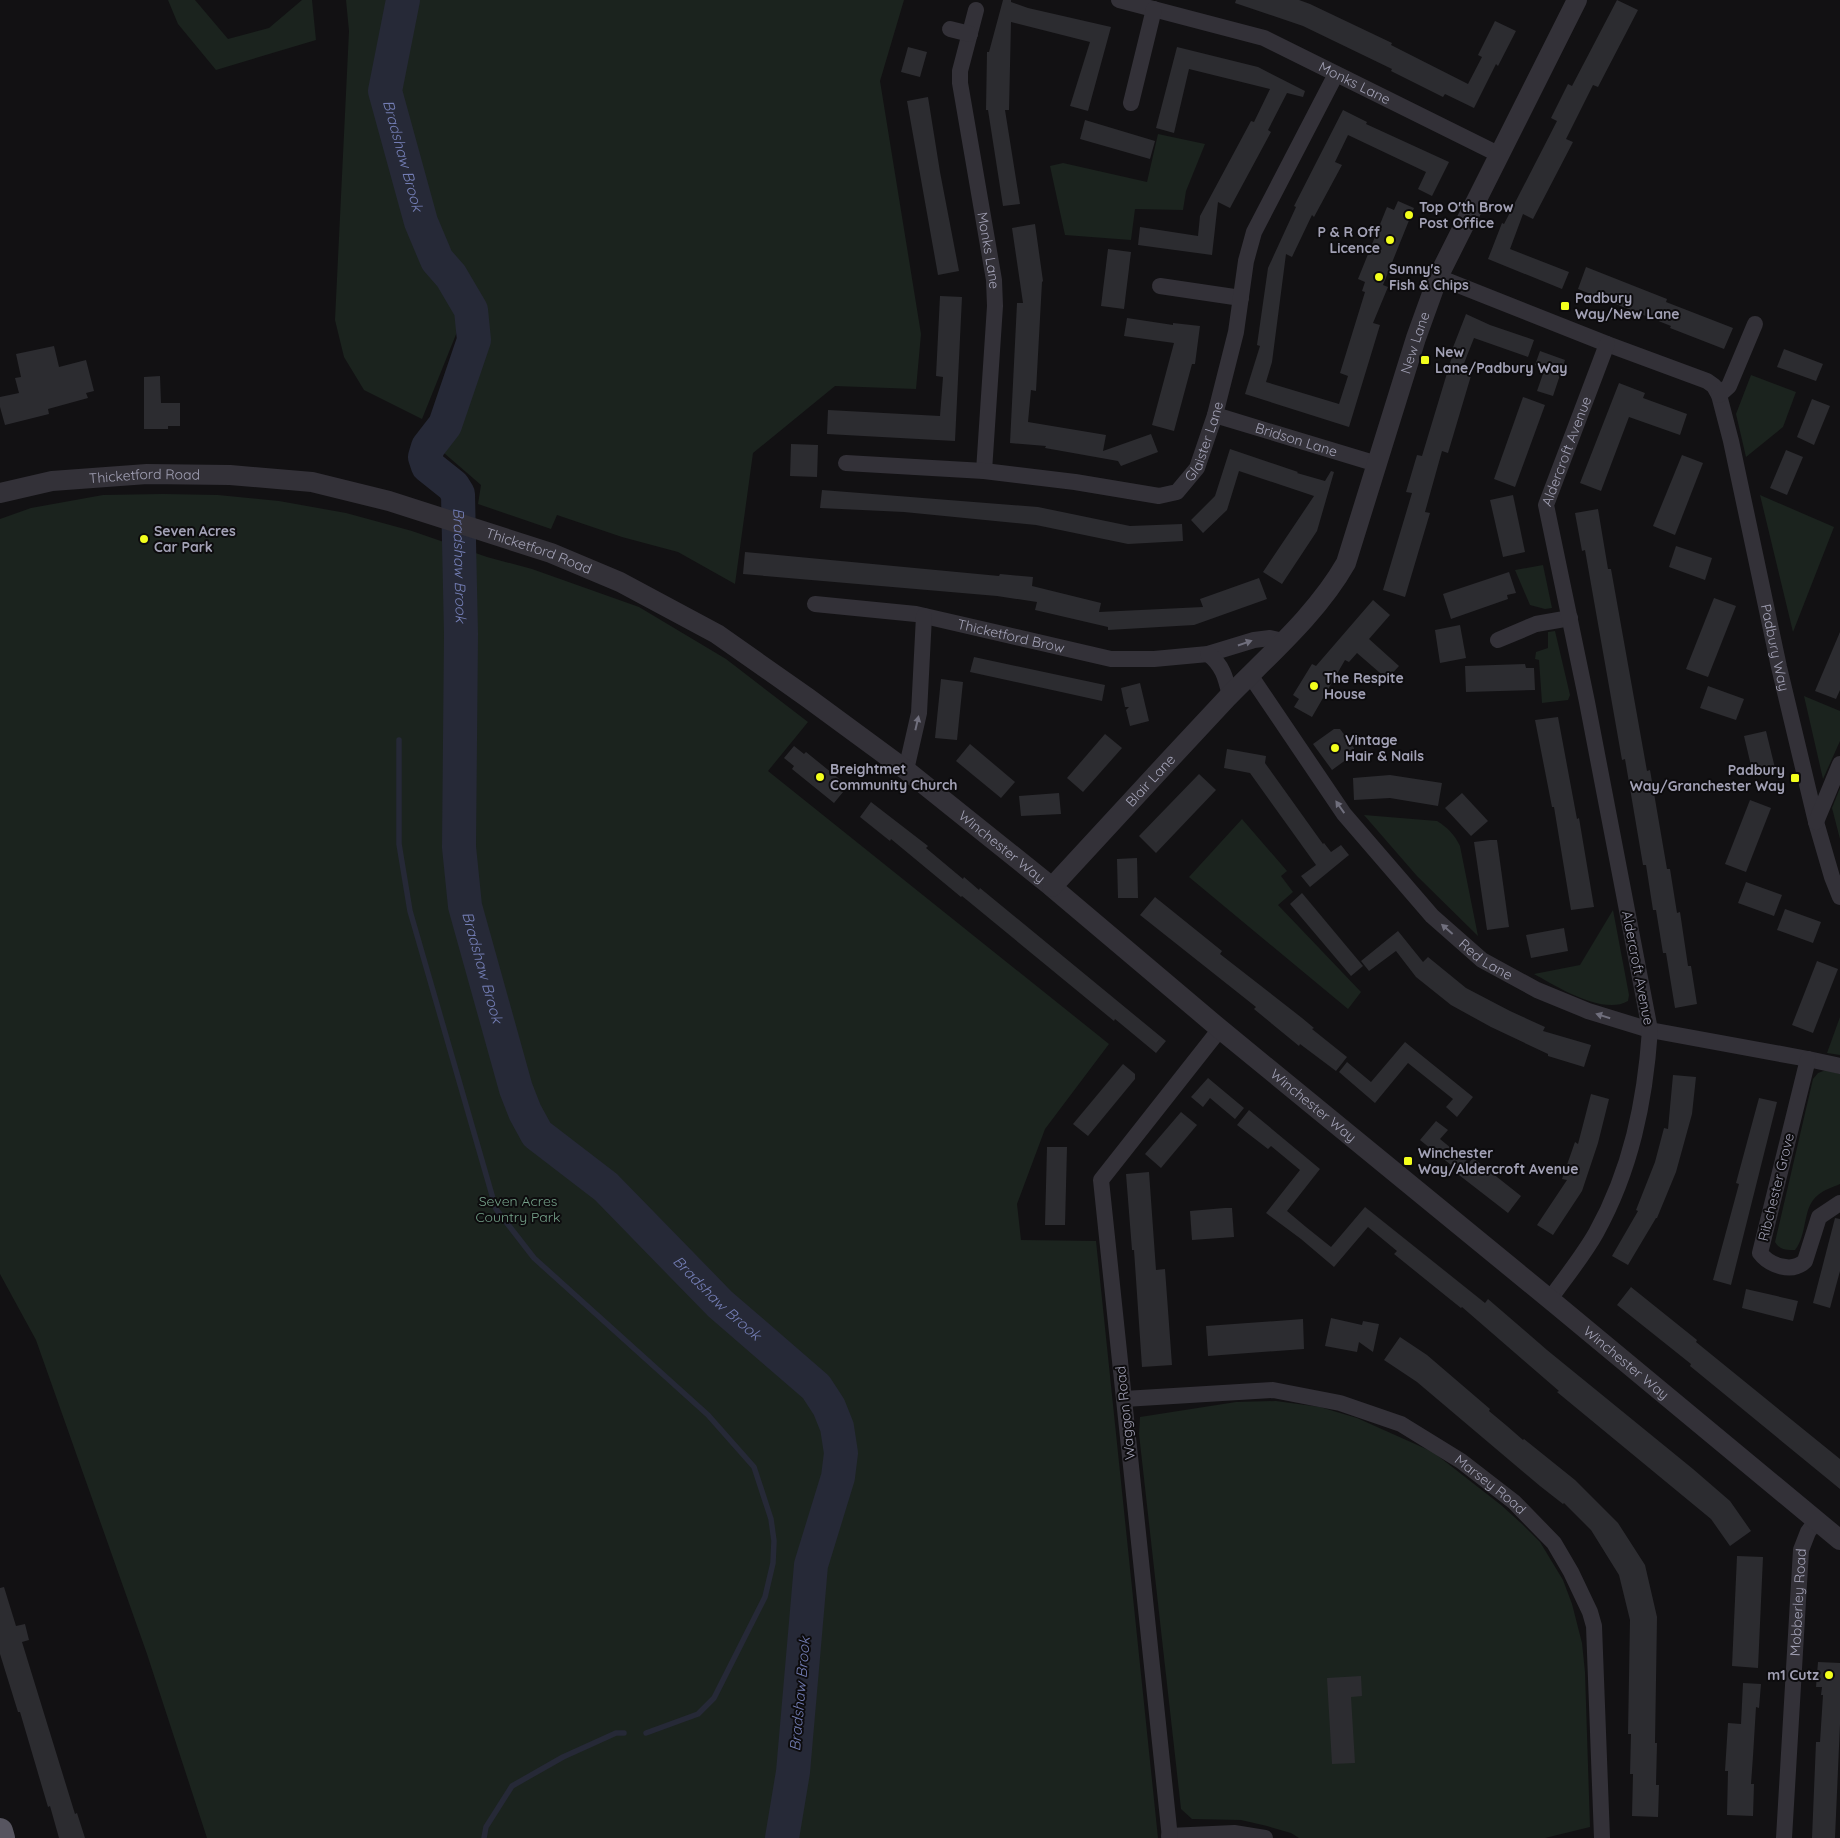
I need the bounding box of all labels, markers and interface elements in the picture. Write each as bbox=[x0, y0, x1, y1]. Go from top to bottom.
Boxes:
street label: Monks Lane bbox=[1316, 58, 1394, 108]
water label: Bradshaw Brook bbox=[379, 98, 428, 216]
place label: Top O'th Brow Post Office bbox=[1419, 198, 1514, 232]
marker: Top O'th Brow Post Office bbox=[1403, 209, 1415, 221]
street label: Monks Lane bbox=[973, 211, 1003, 289]
place label: P & R Off Licence bbox=[1317, 223, 1381, 257]
marker: P & R Off Licence bbox=[1384, 234, 1396, 246]
place label: Sunny's Fish & Chips bbox=[1389, 260, 1469, 294]
marker: Sunny's Fish & Chips bbox=[1373, 271, 1385, 283]
place label: Padbury Way/New Lane bbox=[1575, 289, 1680, 323]
marker: Padbury Way/New Lane bbox=[1559, 300, 1571, 312]
street label: New Lane bbox=[1396, 309, 1434, 376]
place label: New Lane/Padbury Way bbox=[1435, 343, 1567, 377]
marker: New Lane/Padbury Way bbox=[1419, 354, 1431, 366]
street label: Aldercroft Avenue bbox=[1537, 394, 1595, 509]
street label: Glaister Lane bbox=[1180, 399, 1227, 485]
street label: Bridson Lane bbox=[1253, 419, 1340, 461]
street label: Thicketford Road bbox=[88, 465, 200, 487]
water label: Bradshaw Brook bbox=[449, 508, 471, 625]
place label: Seven Acres Car Park bbox=[154, 522, 236, 556]
street label: Thicketford Road bbox=[483, 524, 594, 578]
marker: Seven Acres Car Park bbox=[138, 533, 150, 545]
street label: Padbury Way bbox=[1757, 602, 1793, 693]
street label: Thicketford Brow bbox=[955, 615, 1067, 657]
one-way arrow bbox=[1238, 639, 1253, 647]
place label: The Respite House bbox=[1324, 669, 1404, 703]
marker: The Respite House bbox=[1308, 680, 1320, 692]
one-way arrow bbox=[913, 715, 921, 731]
place label: Vintage Hair & Nails bbox=[1345, 731, 1424, 765]
marker: Vintage Hair & Nails bbox=[1329, 742, 1341, 754]
street label: Blair Lane bbox=[1122, 750, 1179, 810]
place label: Breightmet Community Church bbox=[830, 760, 958, 794]
place label: Padbury Way/Granchester Way bbox=[1630, 761, 1785, 795]
marker: Breightmet Community Church bbox=[814, 771, 826, 783]
marker: Padbury Way/Granchester Way bbox=[1789, 772, 1801, 784]
one-way arrow bbox=[1335, 800, 1345, 814]
street label: Winchester Way bbox=[955, 807, 1049, 887]
street label: Aldercroft Avenue bbox=[1618, 909, 1658, 1027]
water label: Bradshaw Brook bbox=[458, 910, 508, 1027]
one-way arrow bbox=[1442, 923, 1454, 935]
street label: Red Lane bbox=[1455, 935, 1516, 984]
one-way arrow bbox=[1595, 1011, 1610, 1019]
street label: Winchester Way bbox=[1267, 1065, 1360, 1146]
street label: Ribchester Grove bbox=[1754, 1131, 1798, 1243]
place label: Winchester Way/Aldercroft Avenue bbox=[1418, 1144, 1578, 1178]
marker: Winchester Way/Aldercroft Avenue bbox=[1402, 1155, 1414, 1167]
park label: Seven Acres Country Park bbox=[475, 1192, 561, 1226]
water label: Bradshaw Brook bbox=[669, 1251, 767, 1346]
street label: Winchester Way bbox=[1580, 1322, 1673, 1403]
street label: Waggon Road bbox=[1111, 1365, 1139, 1461]
street label: Marsey Road bbox=[1451, 1450, 1530, 1518]
street label: Mobberley Road bbox=[1786, 1548, 1810, 1657]
water label: Bradshaw Brook bbox=[785, 1634, 814, 1752]
place label: m1 Cutz bbox=[1767, 1666, 1819, 1684]
marker: m1 Cutz bbox=[1823, 1669, 1835, 1681]

